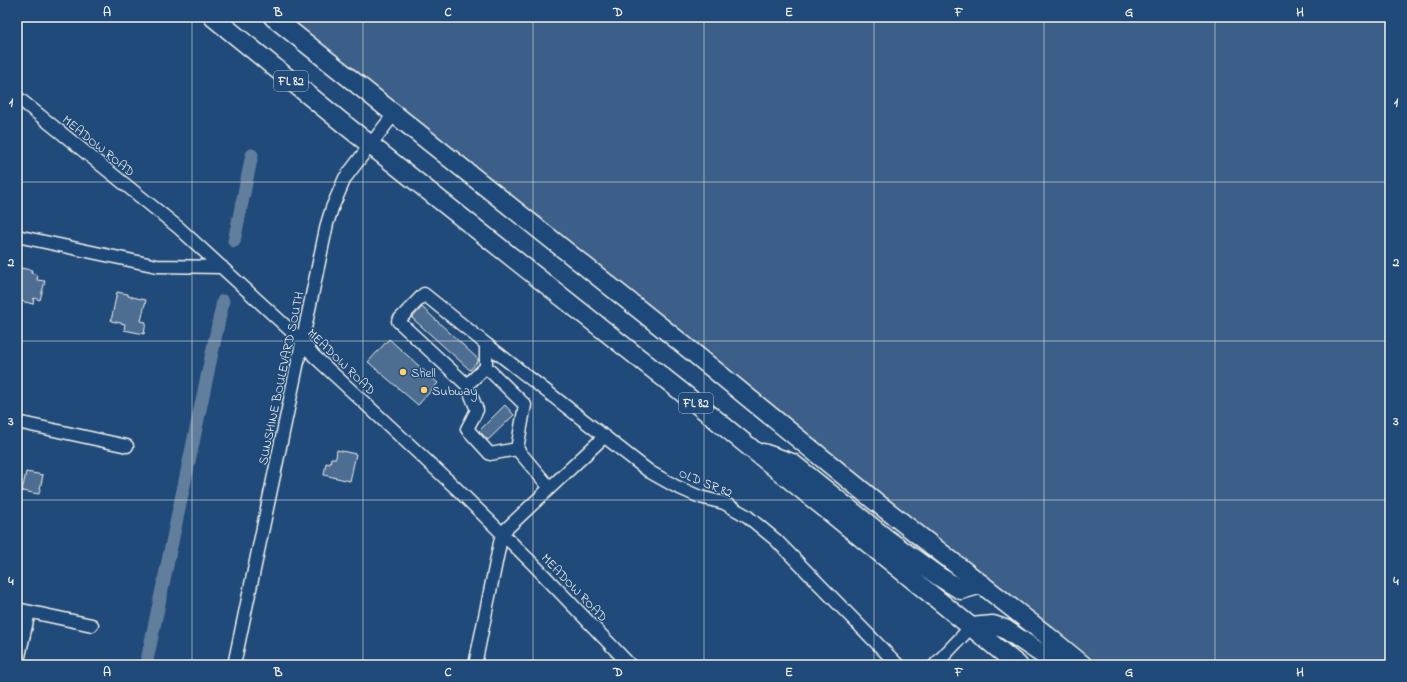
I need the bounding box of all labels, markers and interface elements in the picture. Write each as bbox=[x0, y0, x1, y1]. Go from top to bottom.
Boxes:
text: A bbox=[103, 3, 111, 22]
text: B bbox=[273, 3, 283, 22]
text: C bbox=[444, 3, 452, 22]
text: D bbox=[612, 3, 623, 22]
text: E bbox=[785, 3, 793, 22]
text: F bbox=[954, 3, 964, 22]
text: G bbox=[1125, 3, 1133, 22]
text: H bbox=[1296, 3, 1304, 22]
road number: FL 82 bbox=[274, 71, 308, 91]
text: 1 bbox=[9, 93, 14, 112]
text: 1 bbox=[1394, 93, 1399, 112]
street label: MEADOW ROAD bbox=[58, 111, 138, 181]
text: 2 bbox=[7, 253, 15, 272]
text: 2 bbox=[1392, 253, 1400, 272]
street label: SUNSHINE BOULEVARD SOUTH bbox=[254, 290, 309, 467]
street label: MEADOW ROAD bbox=[302, 324, 379, 400]
place label: Shell bbox=[411, 364, 436, 383]
marker: Shell bbox=[398, 367, 408, 377]
place label: Subway bbox=[432, 382, 477, 402]
marker: Subway bbox=[419, 385, 429, 395]
road number: FL 82 bbox=[679, 393, 713, 413]
text: 3 bbox=[7, 412, 14, 431]
text: 3 bbox=[1392, 412, 1399, 431]
street label: OLD SR 82 bbox=[676, 464, 736, 503]
street label: MEADOW ROAD bbox=[536, 550, 612, 627]
text: 4 bbox=[7, 572, 14, 591]
text: 4 bbox=[1392, 572, 1399, 591]
text: A bbox=[103, 663, 111, 682]
text: B bbox=[273, 663, 283, 682]
text: C bbox=[444, 663, 452, 682]
text: D bbox=[612, 663, 623, 682]
text: E bbox=[785, 663, 793, 682]
text: F bbox=[954, 663, 964, 682]
text: G bbox=[1125, 663, 1133, 682]
text: H bbox=[1296, 663, 1304, 682]

